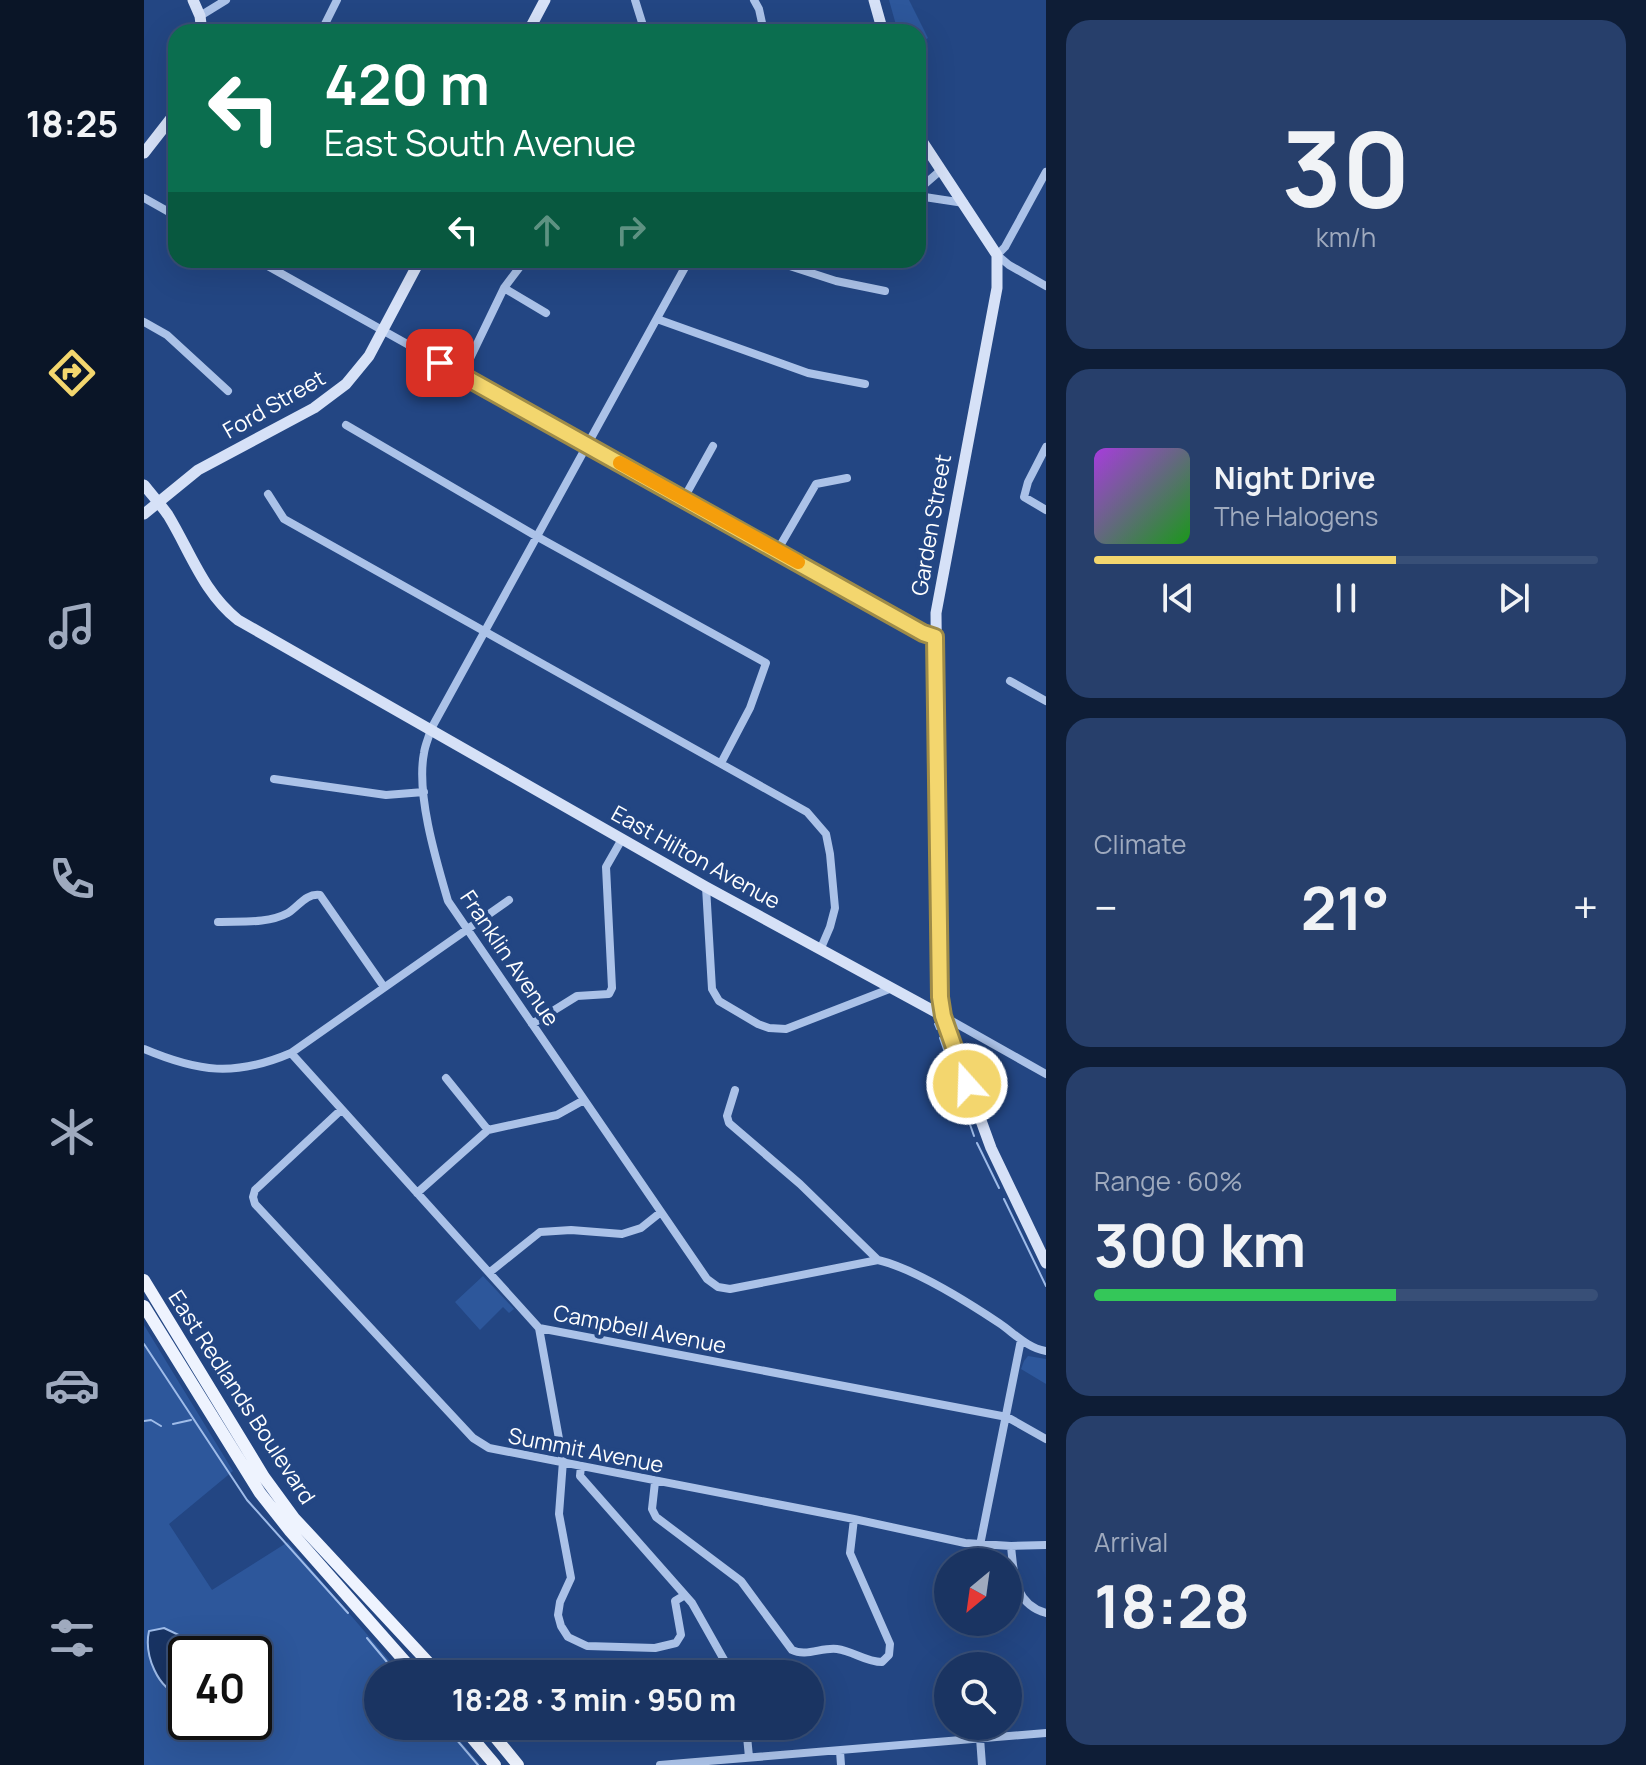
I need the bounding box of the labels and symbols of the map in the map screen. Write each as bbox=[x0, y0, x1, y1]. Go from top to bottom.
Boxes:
pin bbox=[406, 329, 474, 397]
street label: Ford Street bbox=[217, 363, 331, 445]
street label: Garden Street bbox=[904, 452, 958, 598]
street label: East Hilton Avenue bbox=[606, 798, 786, 916]
street label: Franklin Avenue bbox=[453, 884, 567, 1032]
position arrow bbox=[925, 1042, 1009, 1126]
street label: East Redlands Boulevard bbox=[162, 1284, 322, 1510]
street label: Campbell Avenue bbox=[551, 1298, 729, 1360]
street label: Summit Avenue bbox=[506, 1420, 666, 1480]
north arrow bbox=[934, 1548, 1022, 1636]
speed limit sign: 40 bbox=[168, 1636, 272, 1740]

